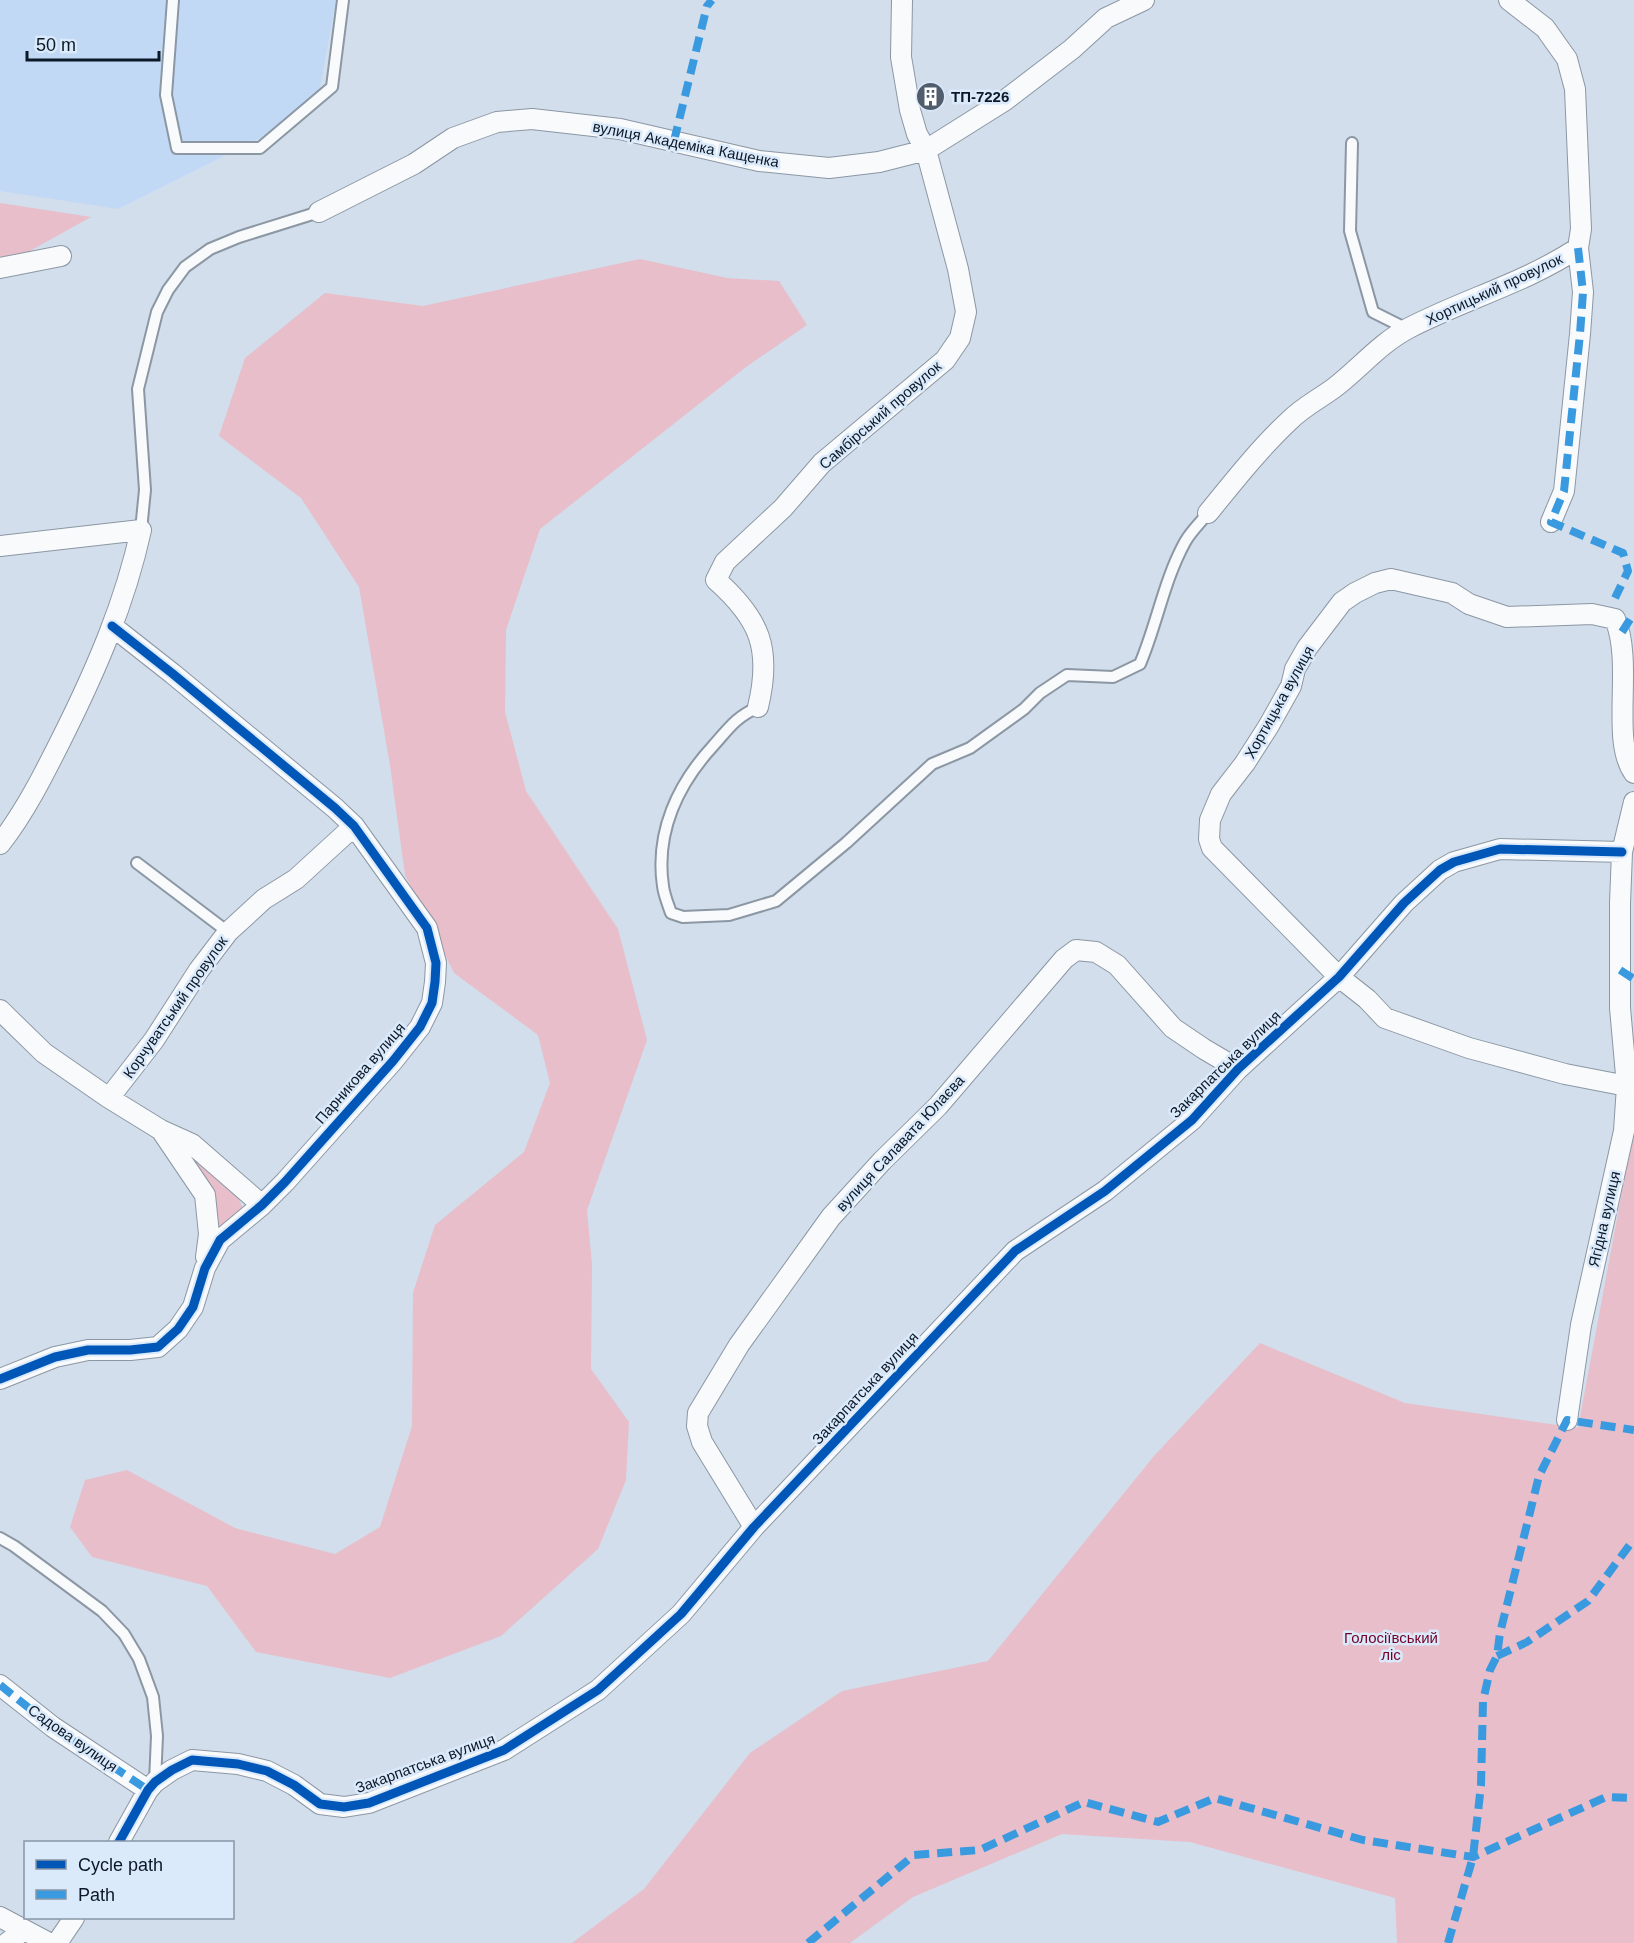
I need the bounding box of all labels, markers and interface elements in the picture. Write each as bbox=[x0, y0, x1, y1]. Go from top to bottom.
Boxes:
scale bar bbox=[27, 24, 159, 62]
text: 50 m bbox=[36, 35, 76, 55]
building icon: ТП-7226 bbox=[914, 80, 946, 112]
place label: ТП-7226 bbox=[951, 88, 1009, 105]
street label: вулиця Академіка Кащенка bbox=[591, 118, 781, 171]
street label: Хортицький провулок bbox=[1423, 250, 1565, 328]
street label: Самбірський провулок bbox=[816, 357, 945, 473]
street label: Хортицька вулиця bbox=[1241, 643, 1317, 761]
street label: Корчуватський провулок bbox=[120, 932, 231, 1081]
street label: Закарпатська вулиця bbox=[1166, 1007, 1284, 1121]
street label: Парникова вулиця bbox=[312, 1019, 408, 1127]
street label: вулиця Салавата Юлаєва bbox=[833, 1071, 968, 1214]
street label: Ягідна вулиця bbox=[1585, 1169, 1623, 1269]
street label: Закарпатська вулиця bbox=[809, 1328, 921, 1448]
park label: Голосіївський ліс bbox=[1344, 1629, 1438, 1663]
street label: Садова вулиця bbox=[25, 1701, 121, 1775]
street label: Закарпатська вулиця bbox=[353, 1730, 497, 1796]
legend bbox=[24, 1841, 234, 1919]
text: Cycle path bbox=[78, 1855, 163, 1875]
text: Path bbox=[78, 1885, 115, 1905]

